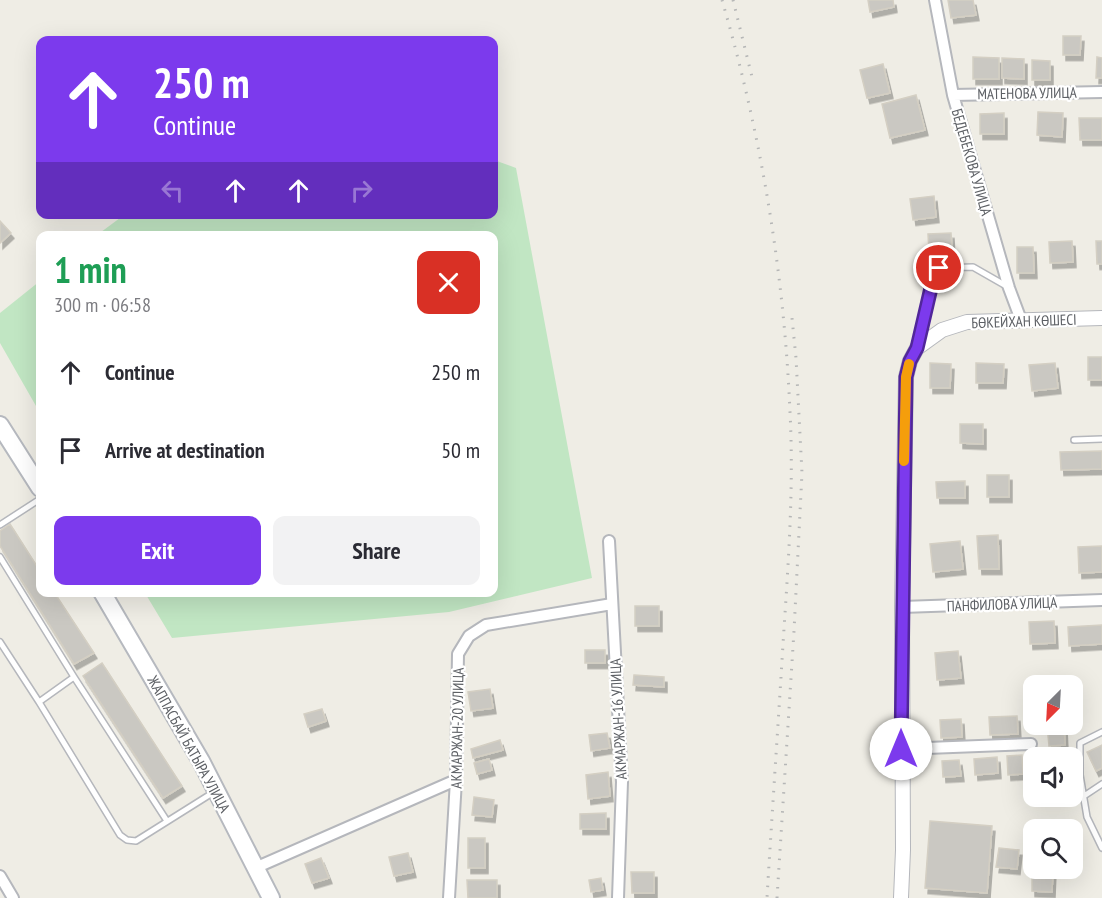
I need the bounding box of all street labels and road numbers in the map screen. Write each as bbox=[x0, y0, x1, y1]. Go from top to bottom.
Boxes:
street label: МАТЕНОВА УЛИЦА bbox=[977, 83, 1078, 103]
street label: БЕДЕБЕКОВА УЛИЦА bbox=[948, 106, 997, 219]
street label: БӨКЕЙХАН КӨШЕСІ bbox=[971, 310, 1077, 332]
street label: ПАНФИЛОВА УЛИЦА bbox=[946, 593, 1058, 615]
street label: АКМАРЖАН-16 УЛИЦА bbox=[605, 657, 631, 780]
street label: АКМАРЖАН-20 УЛИЦА bbox=[446, 666, 468, 789]
street label: ЖАППАСБАЙ БАТЫРА УЛИЦА bbox=[143, 671, 235, 817]

